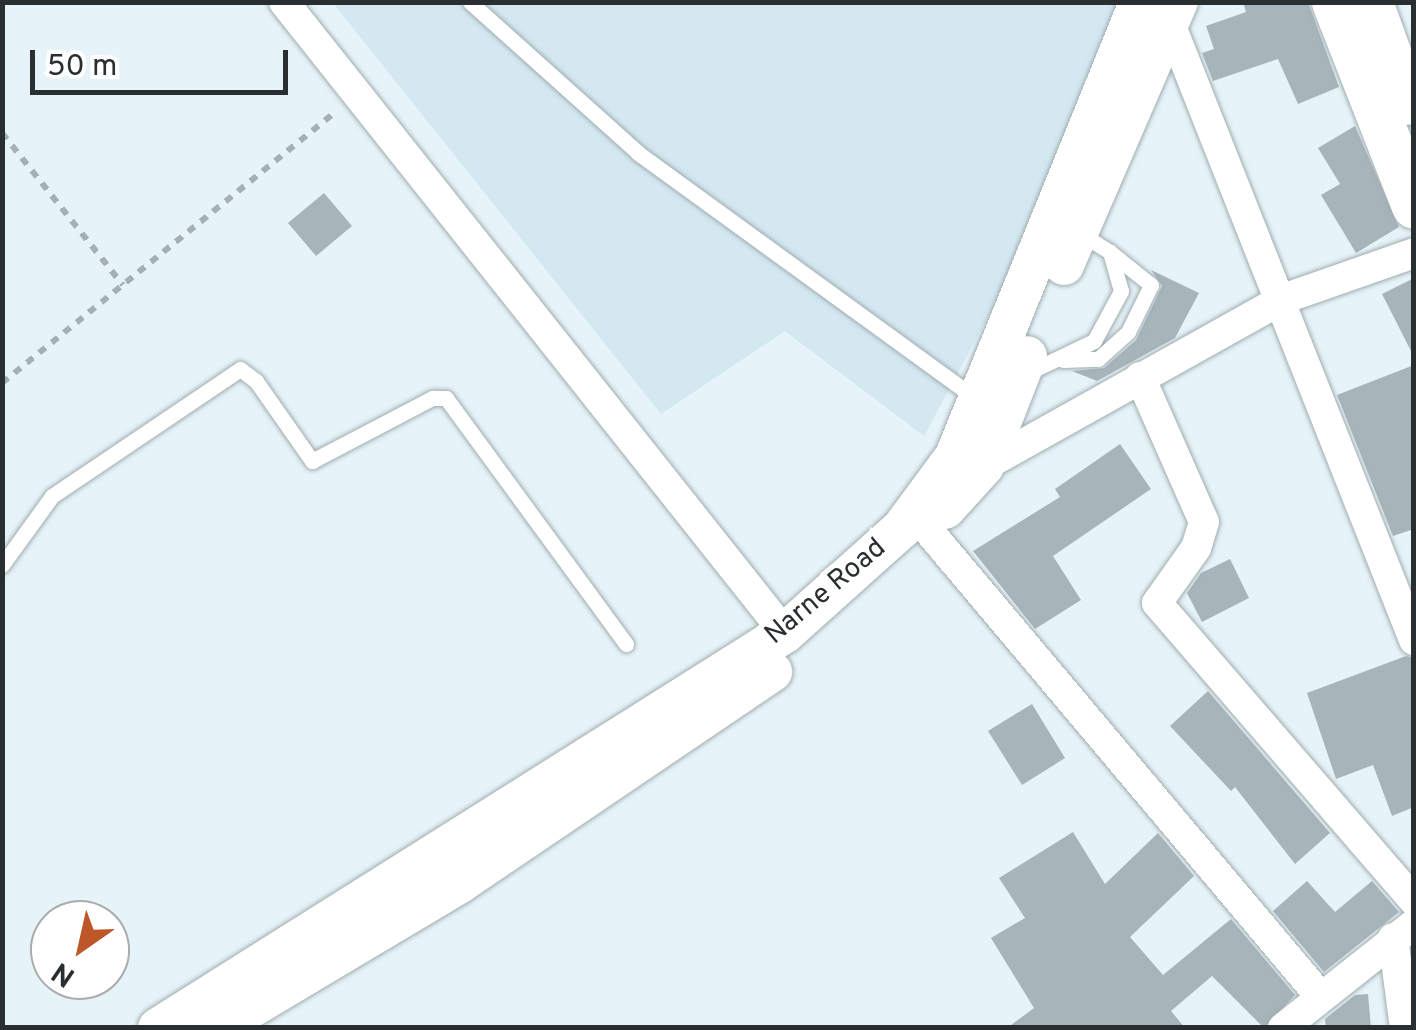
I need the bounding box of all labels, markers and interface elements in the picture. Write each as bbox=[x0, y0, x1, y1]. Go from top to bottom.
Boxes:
scale bar bbox=[35, 30, 292, 92]
text: 50 m bbox=[47, 49, 117, 86]
street label: Narne Road bbox=[759, 532, 893, 652]
north arrow bbox=[30, 900, 130, 1000]
text: N bbox=[46, 953, 83, 994]

